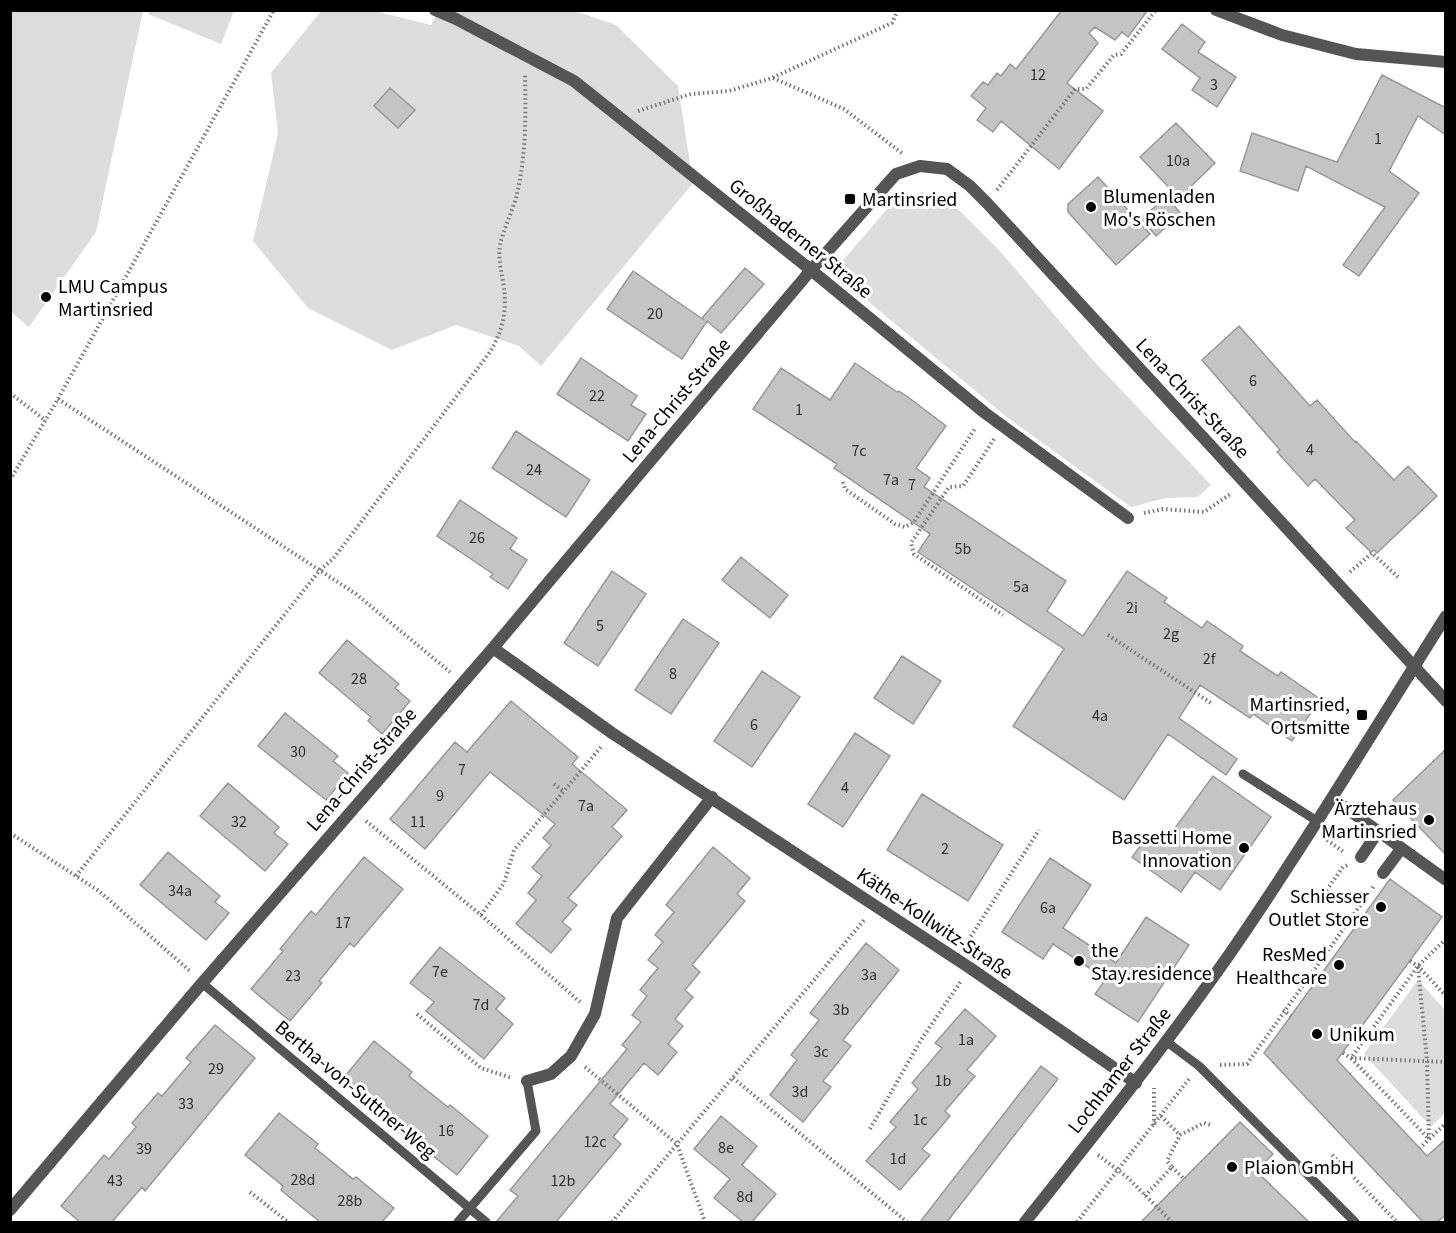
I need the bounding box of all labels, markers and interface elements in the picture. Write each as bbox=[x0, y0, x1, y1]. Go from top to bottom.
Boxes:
house number: 12 bbox=[1030, 64, 1046, 86]
house number: 3 bbox=[1210, 74, 1218, 96]
house number: 1 bbox=[1374, 128, 1382, 150]
house number: 10a bbox=[1166, 150, 1190, 172]
street label: Großhaderner Straße bbox=[723, 172, 878, 305]
place label: Blumenladen Mo's Röschen bbox=[1103, 183, 1216, 234]
place label: Martinsried bbox=[862, 186, 957, 214]
marker: Martinsried bbox=[843, 192, 857, 206]
marker: Blumenladen Mo's Röschen bbox=[1084, 200, 1098, 214]
place label: LMU Campus Martinsried bbox=[58, 273, 168, 324]
marker: LMU Campus Martinsried bbox=[39, 290, 53, 304]
house number: 20 bbox=[647, 303, 663, 325]
street label: Lena-Christ-Straße bbox=[616, 332, 738, 469]
street label: Lena-Christ-Straße bbox=[1129, 332, 1256, 465]
house number: 6 bbox=[1249, 370, 1257, 392]
house number: 22 bbox=[589, 385, 605, 407]
house number: 1 bbox=[795, 399, 803, 421]
house number: 4 bbox=[1306, 439, 1314, 461]
house number: 7c bbox=[851, 440, 867, 462]
house number: 24 bbox=[526, 459, 542, 481]
house number: 7a bbox=[883, 469, 899, 491]
house number: 7 bbox=[908, 474, 916, 496]
house number: 26 bbox=[469, 527, 485, 549]
house number: 5b bbox=[955, 538, 972, 560]
house number: 5a bbox=[1013, 576, 1029, 598]
house number: 2i bbox=[1126, 597, 1138, 619]
house number: 5 bbox=[596, 615, 604, 637]
house number: 2g bbox=[1163, 623, 1179, 645]
house number: 2f bbox=[1203, 648, 1217, 670]
house number: 8 bbox=[669, 663, 677, 685]
house number: 28 bbox=[351, 668, 367, 690]
place label: Martinsried, Ortsmitte bbox=[1250, 691, 1350, 742]
street label: Lena-Christ-Straße bbox=[300, 702, 423, 838]
house number: 4a bbox=[1092, 705, 1108, 727]
marker: Martinsried, Ortsmitte bbox=[1355, 708, 1369, 722]
house number: 6 bbox=[750, 714, 758, 736]
house number: 30 bbox=[290, 741, 306, 763]
house number: 7 bbox=[458, 759, 466, 781]
house number: 4 bbox=[841, 777, 849, 799]
house number: 9 bbox=[436, 785, 444, 807]
house number: 7a bbox=[578, 795, 594, 817]
place label: Ärztehaus Martinsried bbox=[1322, 795, 1417, 846]
house number: 32 bbox=[231, 811, 247, 833]
house number: 11 bbox=[410, 811, 426, 833]
marker: Ärztehaus Martinsried bbox=[1422, 813, 1436, 827]
place label: Bassetti Home Innovation bbox=[1111, 824, 1232, 875]
house number: 2 bbox=[941, 838, 949, 860]
marker: Bassetti Home Innovation bbox=[1237, 841, 1251, 855]
street label: Käthe-Kollwitz-Straße bbox=[851, 861, 1018, 987]
house number: 34a bbox=[168, 880, 192, 902]
place label: Schiesser Outlet Store bbox=[1268, 883, 1369, 934]
house number: 6a bbox=[1040, 897, 1056, 919]
marker: Schiesser Outlet Store bbox=[1374, 900, 1388, 914]
house number: 17 bbox=[335, 912, 351, 934]
place label: the Stay.residence bbox=[1091, 937, 1212, 988]
place label: ResMed Healthcare bbox=[1236, 941, 1327, 992]
marker: the Stay.residence bbox=[1072, 954, 1086, 968]
marker: ResMed Healthcare bbox=[1332, 958, 1346, 972]
house number: 7e bbox=[432, 961, 448, 983]
house number: 3a bbox=[861, 964, 877, 986]
house number: 23 bbox=[285, 965, 301, 987]
house number: 7d bbox=[473, 994, 489, 1016]
house number: 3b bbox=[833, 999, 850, 1021]
street label: Lochhamer Straße bbox=[1061, 1001, 1178, 1140]
street label: Bertha-von-Suttner-Weg bbox=[269, 1014, 442, 1166]
place label: Unikum bbox=[1329, 1021, 1395, 1049]
marker: Unikum bbox=[1310, 1027, 1324, 1041]
house number: 1a bbox=[958, 1029, 974, 1051]
house number: 3c bbox=[813, 1041, 829, 1063]
house number: 29 bbox=[208, 1058, 224, 1080]
house number: 1b bbox=[935, 1070, 952, 1092]
house number: 3d bbox=[792, 1081, 808, 1103]
house number: 33 bbox=[178, 1093, 194, 1115]
house number: 1c bbox=[912, 1109, 928, 1131]
house number: 16 bbox=[438, 1120, 454, 1142]
house number: 12c bbox=[583, 1131, 607, 1153]
house number: 8e bbox=[718, 1137, 734, 1159]
house number: 39 bbox=[136, 1138, 152, 1160]
house number: 1d bbox=[890, 1148, 906, 1170]
place label: Plaion GmbH bbox=[1244, 1154, 1354, 1182]
marker: Plaion GmbH bbox=[1225, 1160, 1239, 1174]
house number: 28d bbox=[291, 1169, 315, 1191]
house number: 43 bbox=[107, 1170, 123, 1192]
house number: 12b bbox=[551, 1170, 576, 1192]
house number: 8d bbox=[737, 1186, 753, 1208]
house number: 28b bbox=[338, 1190, 363, 1212]

